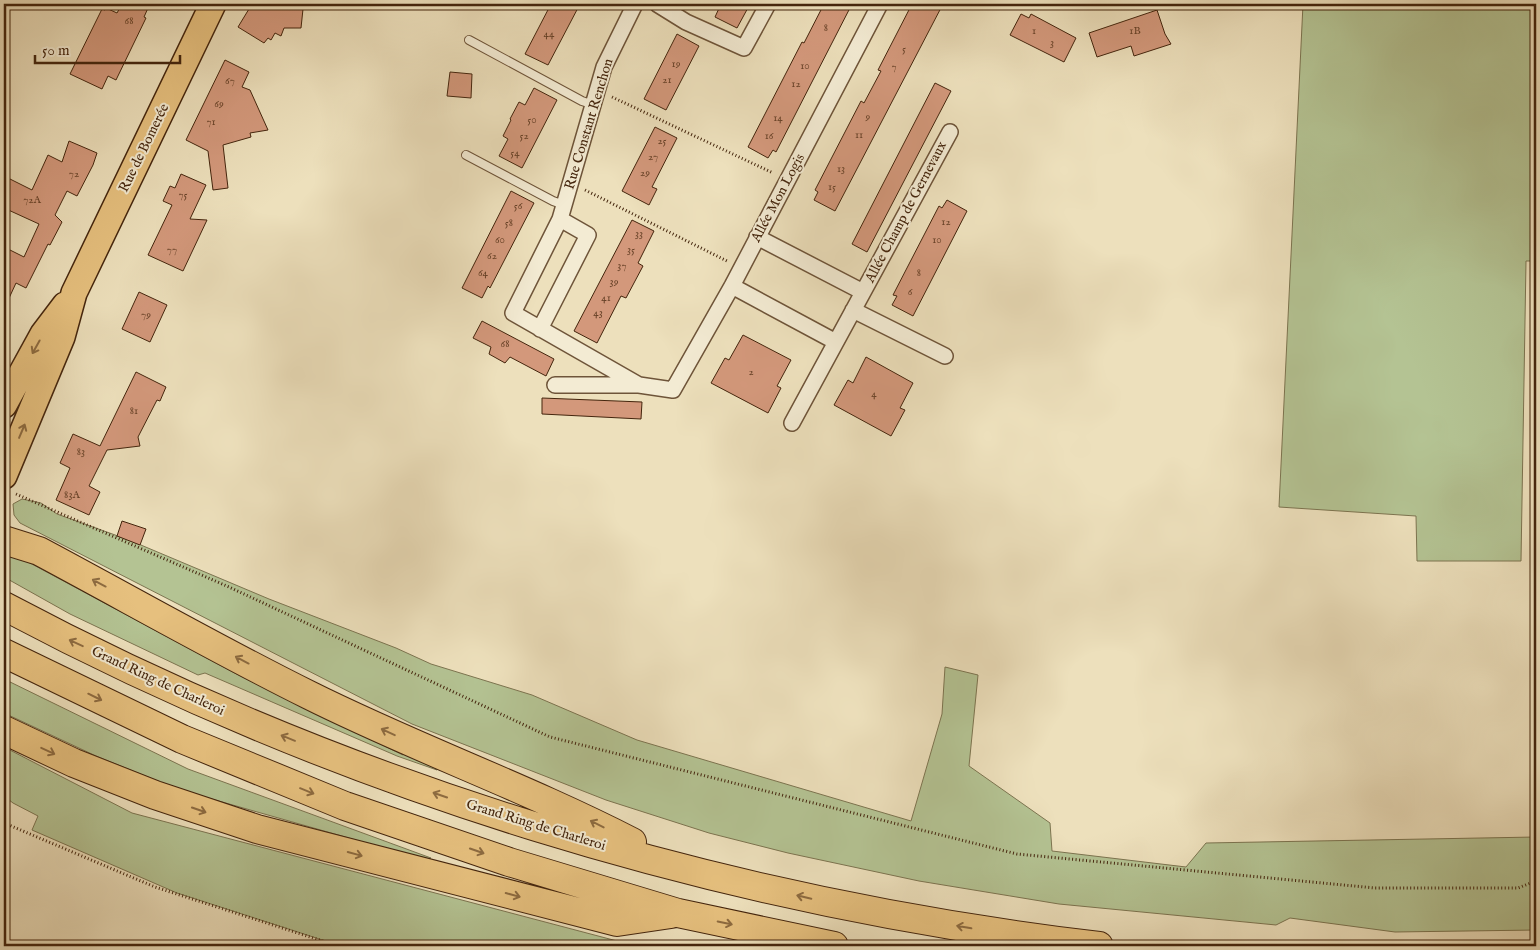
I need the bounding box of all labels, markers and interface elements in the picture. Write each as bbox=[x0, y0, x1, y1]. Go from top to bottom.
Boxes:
house number: 68 bbox=[125, 14, 133, 28]
house number: 8 bbox=[824, 21, 828, 35]
house number: 1 bbox=[1032, 24, 1036, 38]
house number: 1B bbox=[1129, 24, 1141, 38]
house number: 44 bbox=[544, 27, 555, 41]
scale bar bbox=[35, 32, 180, 64]
house number: 3 bbox=[1050, 36, 1054, 50]
text: 50 m bbox=[42, 41, 70, 60]
house number: 5 bbox=[902, 42, 906, 56]
street label: Rue Constant Renchon bbox=[560, 56, 618, 192]
house number: 19 bbox=[672, 57, 681, 71]
house number: 10 bbox=[800, 59, 810, 73]
house number: 7 bbox=[891, 60, 897, 74]
house number: 21 bbox=[662, 73, 672, 87]
house number: 67 bbox=[225, 74, 235, 88]
house number: 12 bbox=[791, 77, 801, 91]
house number: 69 bbox=[214, 97, 224, 111]
street label: Rue de Bomerée bbox=[115, 100, 173, 195]
house number: 9 bbox=[865, 110, 871, 124]
house number: 14 bbox=[773, 111, 783, 125]
house number: 50 bbox=[527, 113, 537, 127]
house number: 71 bbox=[206, 115, 216, 129]
house number: 11 bbox=[855, 128, 863, 142]
house number: 52 bbox=[519, 129, 529, 143]
house number: 16 bbox=[765, 129, 774, 143]
house number: 25 bbox=[657, 134, 667, 148]
street label: Allée Champ de Gernevaux bbox=[861, 138, 951, 287]
house number: 54 bbox=[510, 146, 520, 160]
house number: 27 bbox=[648, 150, 658, 164]
street label: Allée Mon Logis bbox=[747, 150, 809, 246]
house number: 13 bbox=[837, 162, 845, 176]
house number: 29 bbox=[640, 166, 650, 180]
house number: 72 bbox=[69, 167, 79, 181]
house number: 15 bbox=[828, 180, 836, 194]
house number: 75 bbox=[178, 188, 188, 202]
house number: 72A bbox=[23, 193, 41, 207]
house number: 56 bbox=[514, 199, 523, 213]
house number: 12 bbox=[941, 215, 951, 229]
house number: 58 bbox=[505, 216, 513, 230]
house number: 33 bbox=[635, 227, 643, 241]
house number: 60 bbox=[495, 233, 505, 247]
house number: 10 bbox=[932, 233, 942, 247]
house number: 77 bbox=[167, 243, 177, 257]
house number: 35 bbox=[627, 243, 635, 257]
house number: 62 bbox=[487, 249, 497, 263]
house number: 37 bbox=[617, 259, 627, 273]
house number: 64 bbox=[478, 266, 489, 280]
house number: 8 bbox=[917, 266, 921, 280]
house number: 39 bbox=[610, 275, 619, 289]
house number: 6 bbox=[908, 285, 913, 299]
house number: 41 bbox=[601, 291, 611, 305]
house number: 43 bbox=[593, 306, 603, 320]
house number: 79 bbox=[141, 308, 151, 322]
house number: 68 bbox=[501, 337, 509, 351]
one-way arrow bbox=[31, 339, 40, 354]
house number: 2 bbox=[748, 365, 754, 379]
house number: 4 bbox=[871, 387, 877, 401]
house number: 81 bbox=[130, 404, 138, 418]
one-way arrow bbox=[19, 424, 28, 439]
house number: 83 bbox=[77, 445, 85, 459]
house number: 83A bbox=[64, 488, 80, 502]
one-way arrow bbox=[91, 578, 106, 588]
one-way arrow bbox=[68, 637, 83, 647]
street label: Grand Ring de Charleroi bbox=[89, 642, 228, 720]
one-way arrow bbox=[235, 654, 250, 664]
one-way arrow bbox=[87, 693, 102, 703]
one-way arrow bbox=[381, 726, 396, 736]
one-way arrow bbox=[281, 732, 296, 742]
one-way arrow bbox=[40, 746, 55, 756]
one-way arrow bbox=[299, 787, 314, 796]
one-way arrow bbox=[432, 790, 448, 799]
street label: Grand Ring de Charleroi bbox=[464, 795, 608, 855]
one-way arrow bbox=[191, 805, 207, 815]
one-way arrow bbox=[590, 819, 605, 828]
one-way arrow bbox=[469, 847, 484, 856]
one-way arrow bbox=[347, 850, 363, 859]
one-way arrow bbox=[504, 891, 520, 900]
one-way arrow bbox=[797, 892, 813, 901]
one-way arrow bbox=[717, 919, 733, 928]
one-way arrow bbox=[956, 922, 972, 932]

